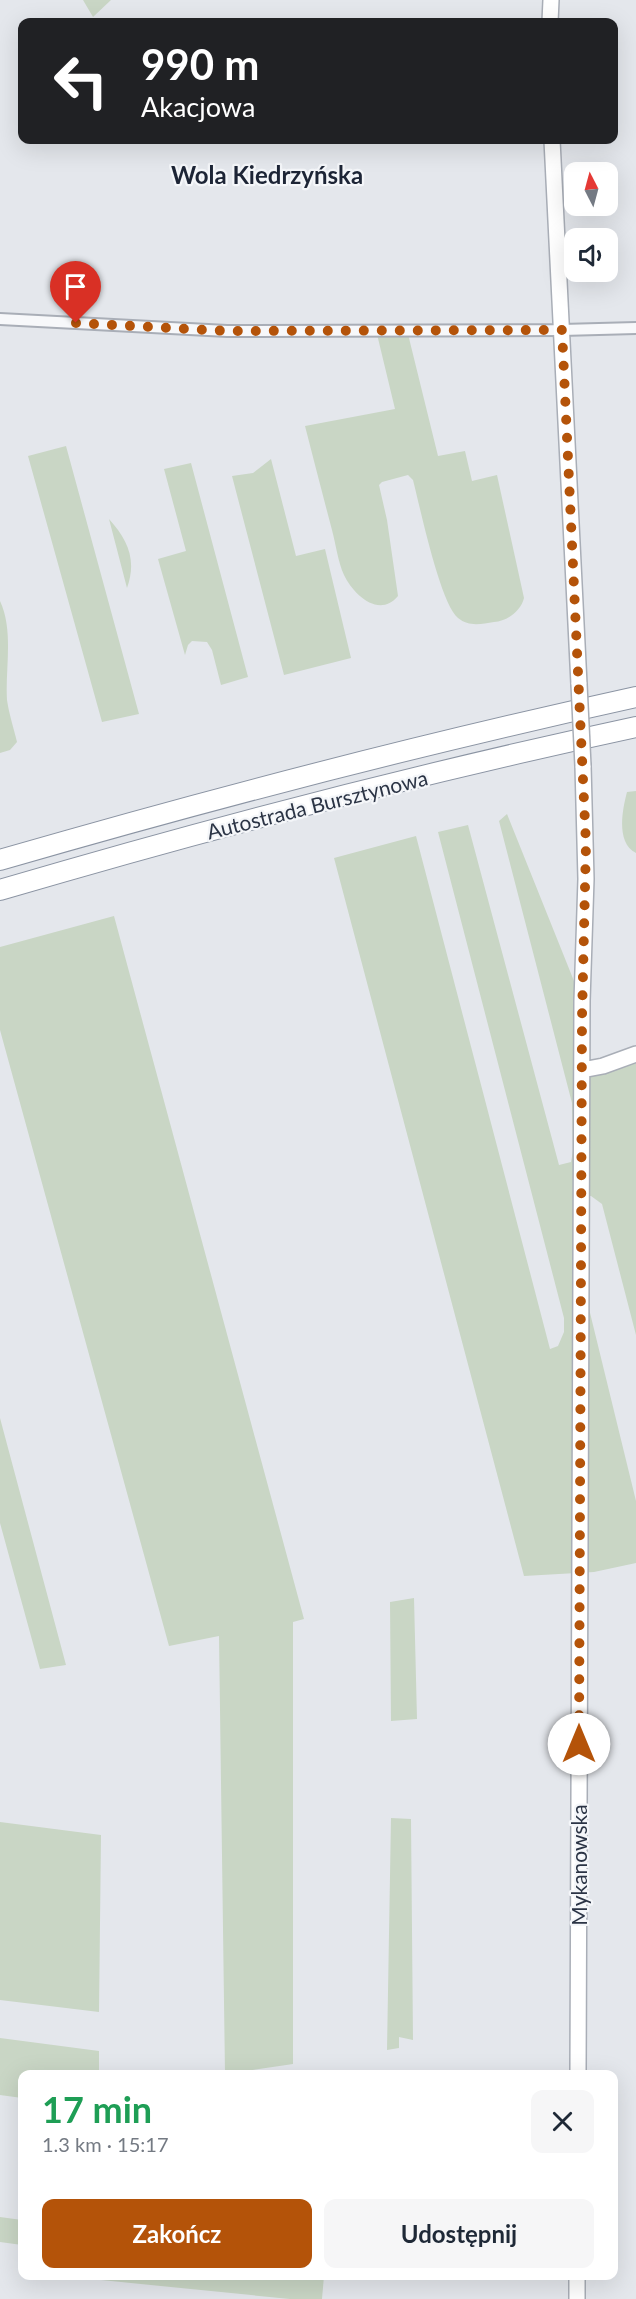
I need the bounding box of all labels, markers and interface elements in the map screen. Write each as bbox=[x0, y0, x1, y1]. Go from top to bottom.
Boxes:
text: 990 m bbox=[141, 39, 259, 89]
icon: left bbox=[42, 42, 120, 120]
text: Akacjowa bbox=[141, 90, 255, 123]
district label: Wola Kiedrzyńska bbox=[171, 160, 363, 189]
north arrow bbox=[564, 162, 618, 216]
map controls bbox=[564, 162, 618, 282]
button: sound bbox=[564, 228, 618, 282]
pin bbox=[50, 261, 101, 323]
icon: arrive bbox=[59, 270, 92, 303]
street label: Autostrada Bursztynowa bbox=[204, 764, 430, 844]
position arrow bbox=[547, 1712, 611, 1776]
street label: Mykanowska bbox=[566, 1804, 591, 1926]
text: 17 min bbox=[42, 2087, 152, 2131]
button: close bbox=[531, 2090, 594, 2153]
text: 1.3 km · 15:17 bbox=[42, 2132, 169, 2156]
button: Zakończ bbox=[42, 2199, 312, 2268]
button: Udostępnij bbox=[324, 2199, 594, 2268]

